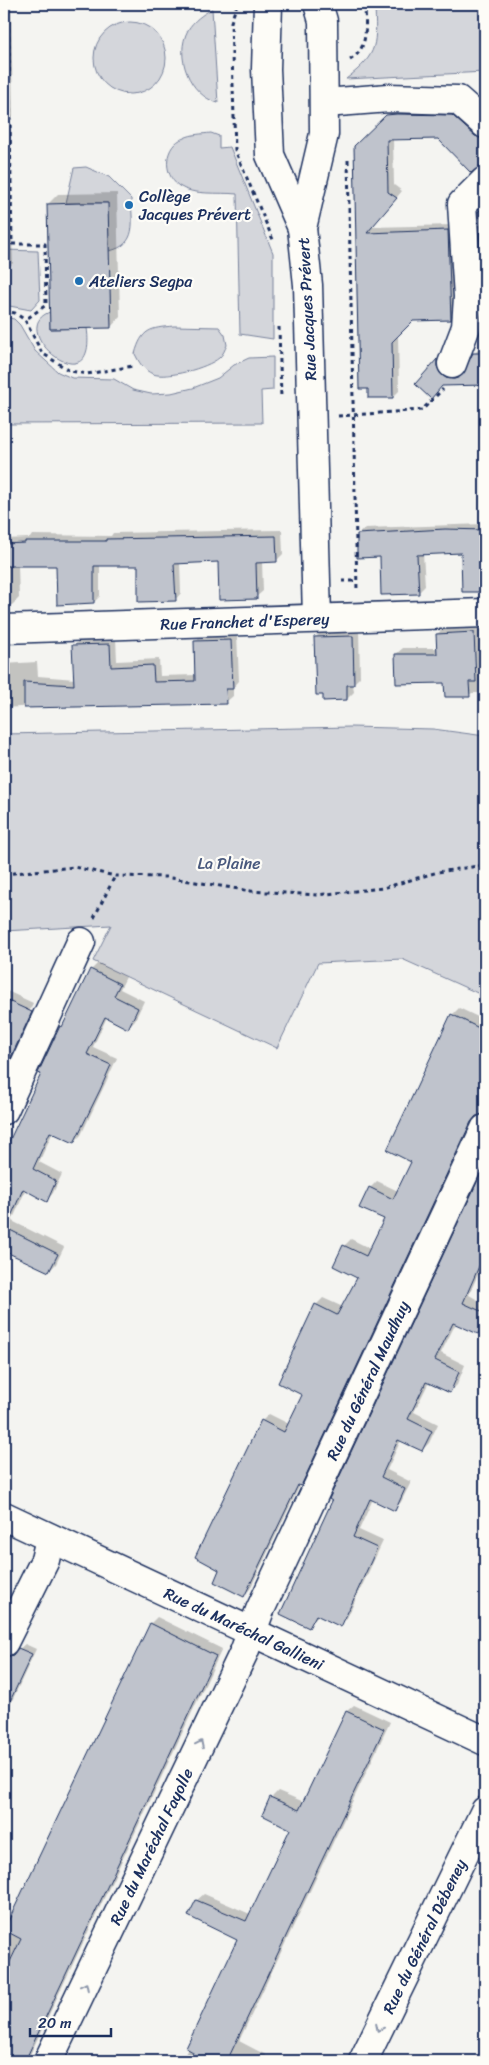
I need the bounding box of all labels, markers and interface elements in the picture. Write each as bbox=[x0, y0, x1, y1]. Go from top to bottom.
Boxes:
place label: Collège Jacques Prévert bbox=[138, 182, 251, 229]
marker: Collège Jacques Prévert bbox=[123, 199, 135, 211]
street label: Rue Jacques Prévert bbox=[289, 237, 325, 381]
place label: Ateliers Segpa bbox=[88, 267, 193, 296]
marker: Ateliers Segpa bbox=[73, 275, 85, 287]
street label: Rue Franchet d'Esperey bbox=[160, 604, 330, 638]
park label: La Plaine bbox=[198, 849, 260, 878]
street label: Rue du Général Maudhuy bbox=[317, 1295, 418, 1465]
street label: Rue du Maréchal Gallieni bbox=[159, 1578, 329, 1678]
one-way arrow bbox=[193, 1740, 204, 1749]
street label: Rue du Maréchal Fayolle bbox=[101, 1763, 201, 1930]
street label: Rue du Général Débeney bbox=[374, 1853, 474, 2019]
one-way arrow bbox=[78, 1982, 89, 1991]
scale bar bbox=[30, 2005, 111, 2037]
text: 20 m bbox=[38, 2010, 72, 2036]
one-way arrow bbox=[375, 2023, 385, 2032]

